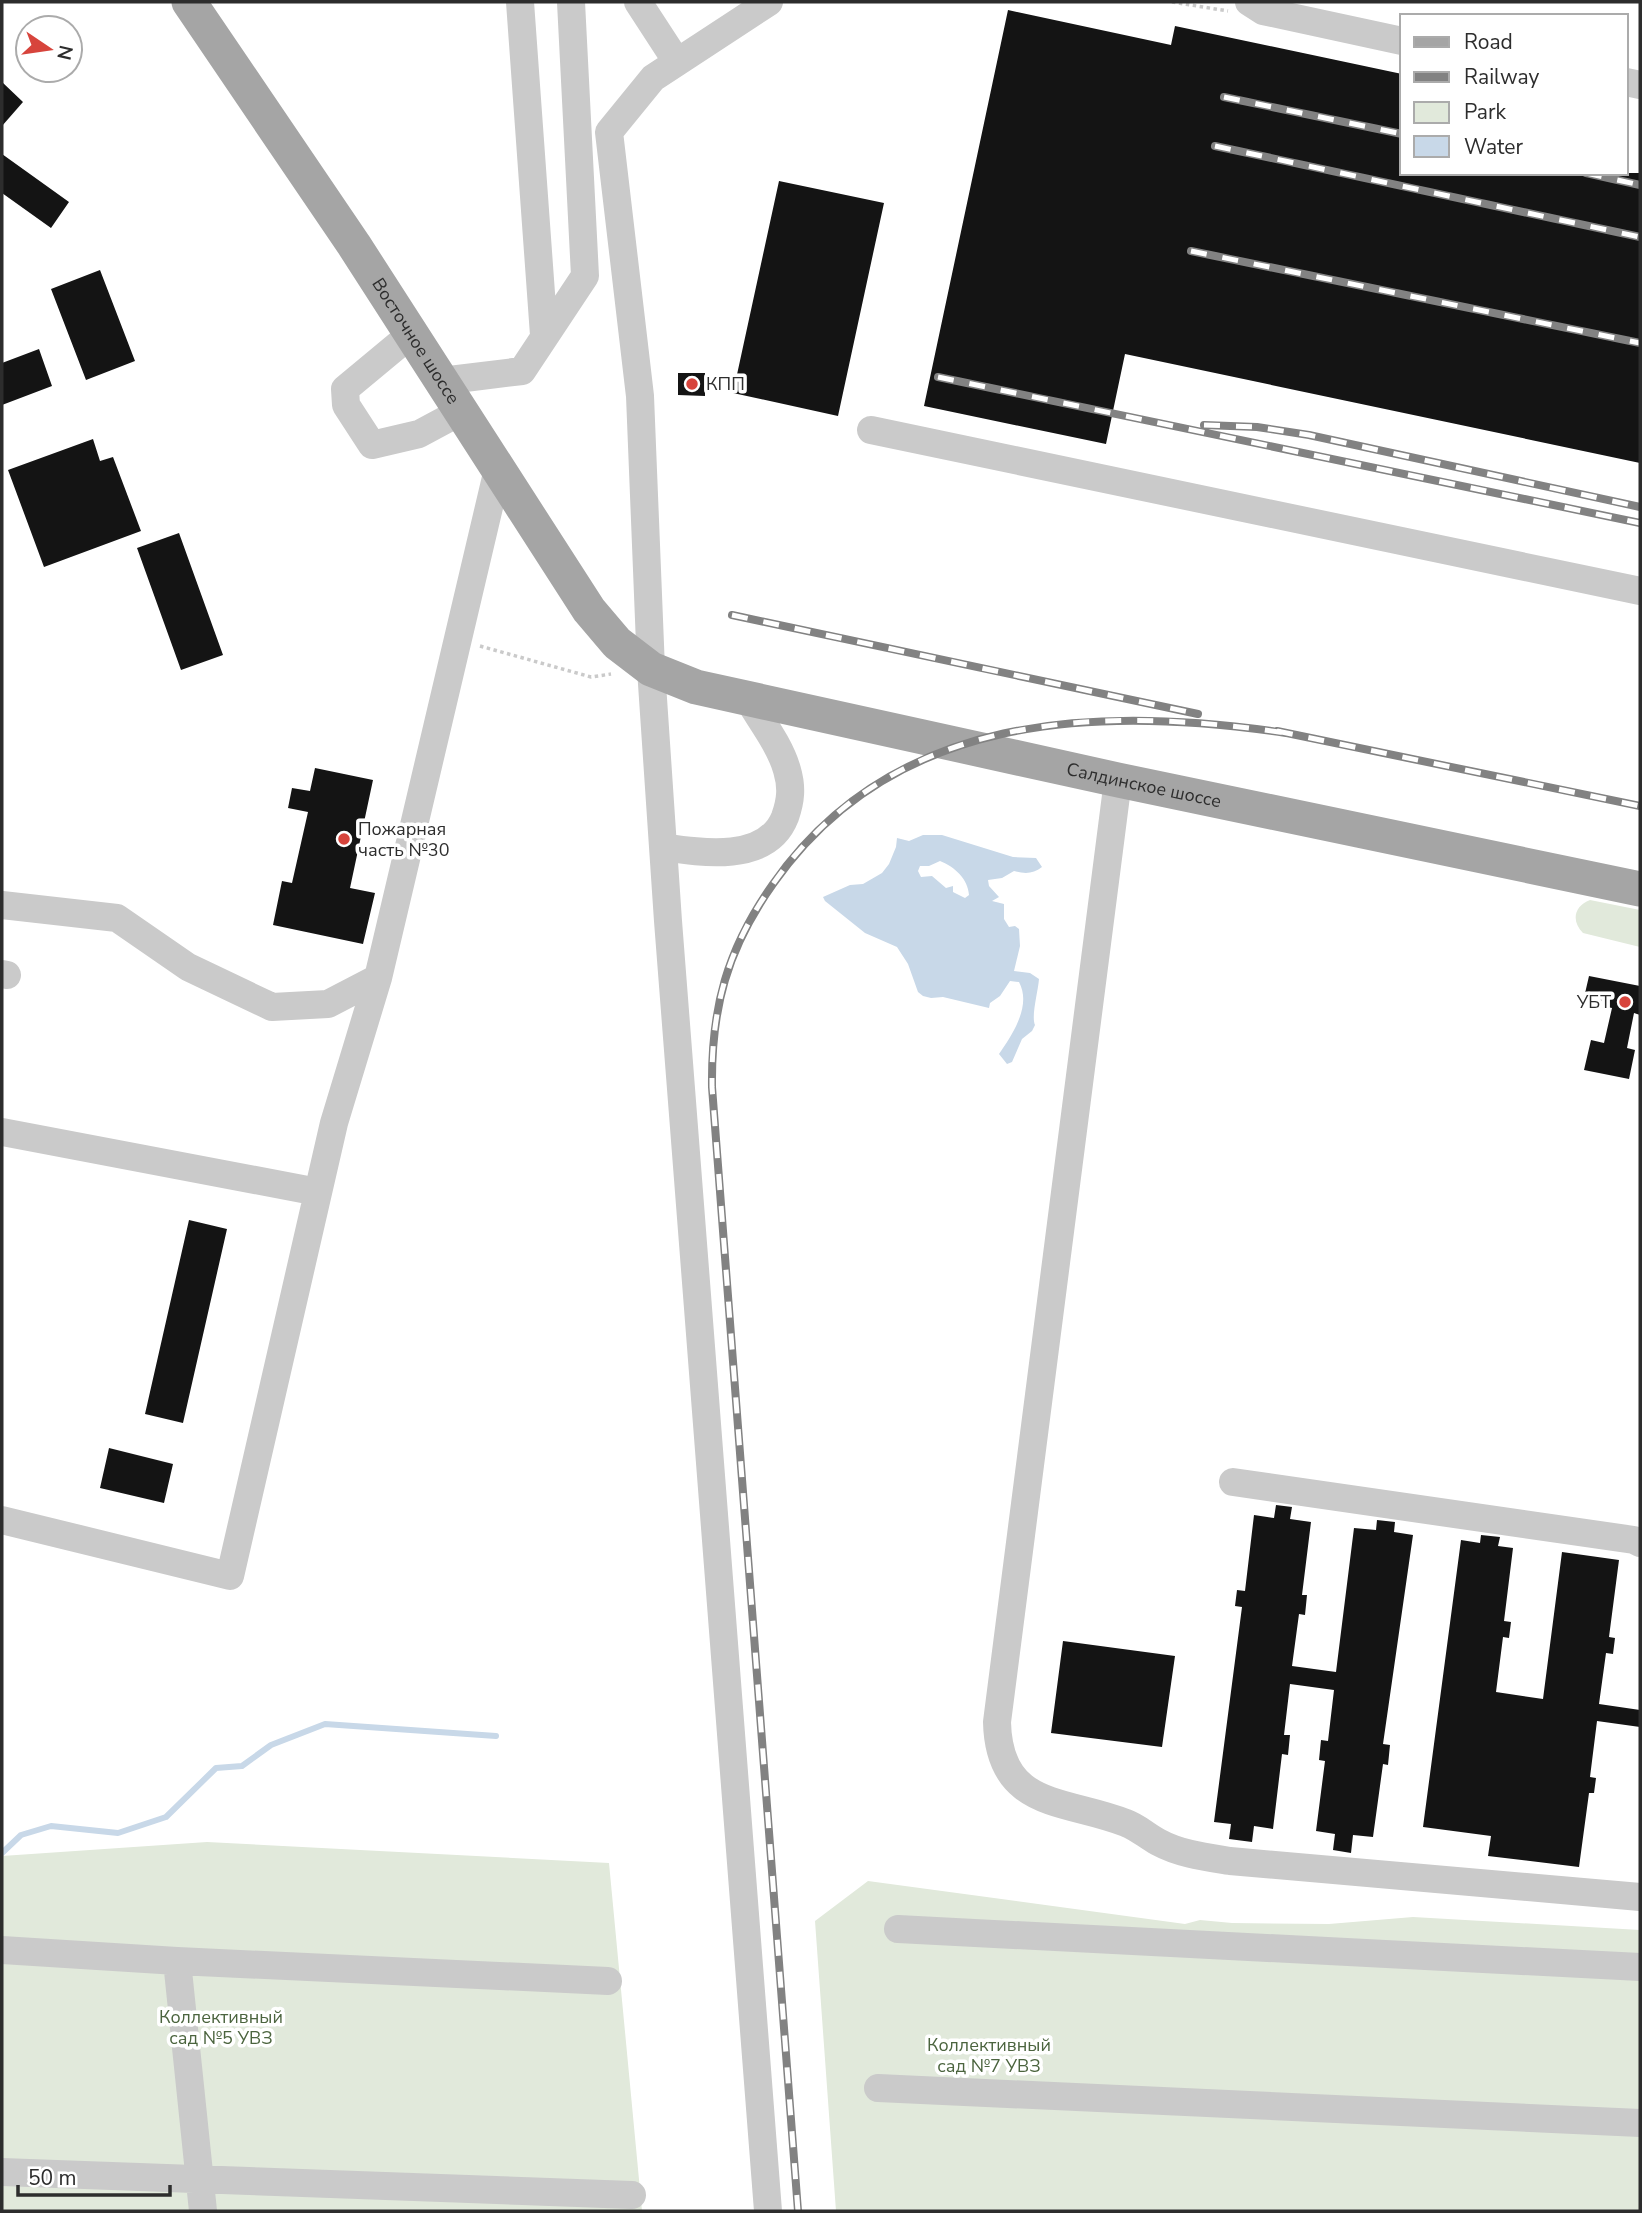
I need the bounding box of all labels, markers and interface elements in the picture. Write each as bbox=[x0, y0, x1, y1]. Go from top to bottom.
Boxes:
north arrow bbox=[14, 14, 84, 84]
legend bbox=[1400, 14, 1628, 175]
text: Road bbox=[1464, 28, 1513, 56]
text: N bbox=[50, 43, 79, 62]
text: Railway bbox=[1464, 63, 1539, 91]
text: Park bbox=[1464, 98, 1506, 126]
text: Water bbox=[1464, 133, 1523, 161]
street label: Восточное шоссе bbox=[366, 273, 465, 409]
place label: КПП bbox=[706, 372, 745, 396]
marker: КПП bbox=[684, 376, 700, 392]
street label: Салдинское шоссе bbox=[1064, 757, 1224, 813]
place label: Пожарная часть №30 bbox=[358, 817, 449, 862]
marker: Пожарная часть №30 bbox=[336, 831, 352, 847]
place label: УБТ bbox=[1576, 990, 1611, 1014]
marker: УБТ bbox=[1617, 994, 1633, 1010]
park label: Коллективный сад №5 УВЗ bbox=[159, 2005, 283, 2050]
park label: Коллективный сад №7 УВЗ bbox=[927, 2033, 1051, 2078]
scale bar bbox=[18, 2154, 170, 2198]
text: 50 m bbox=[28, 2164, 77, 2192]

